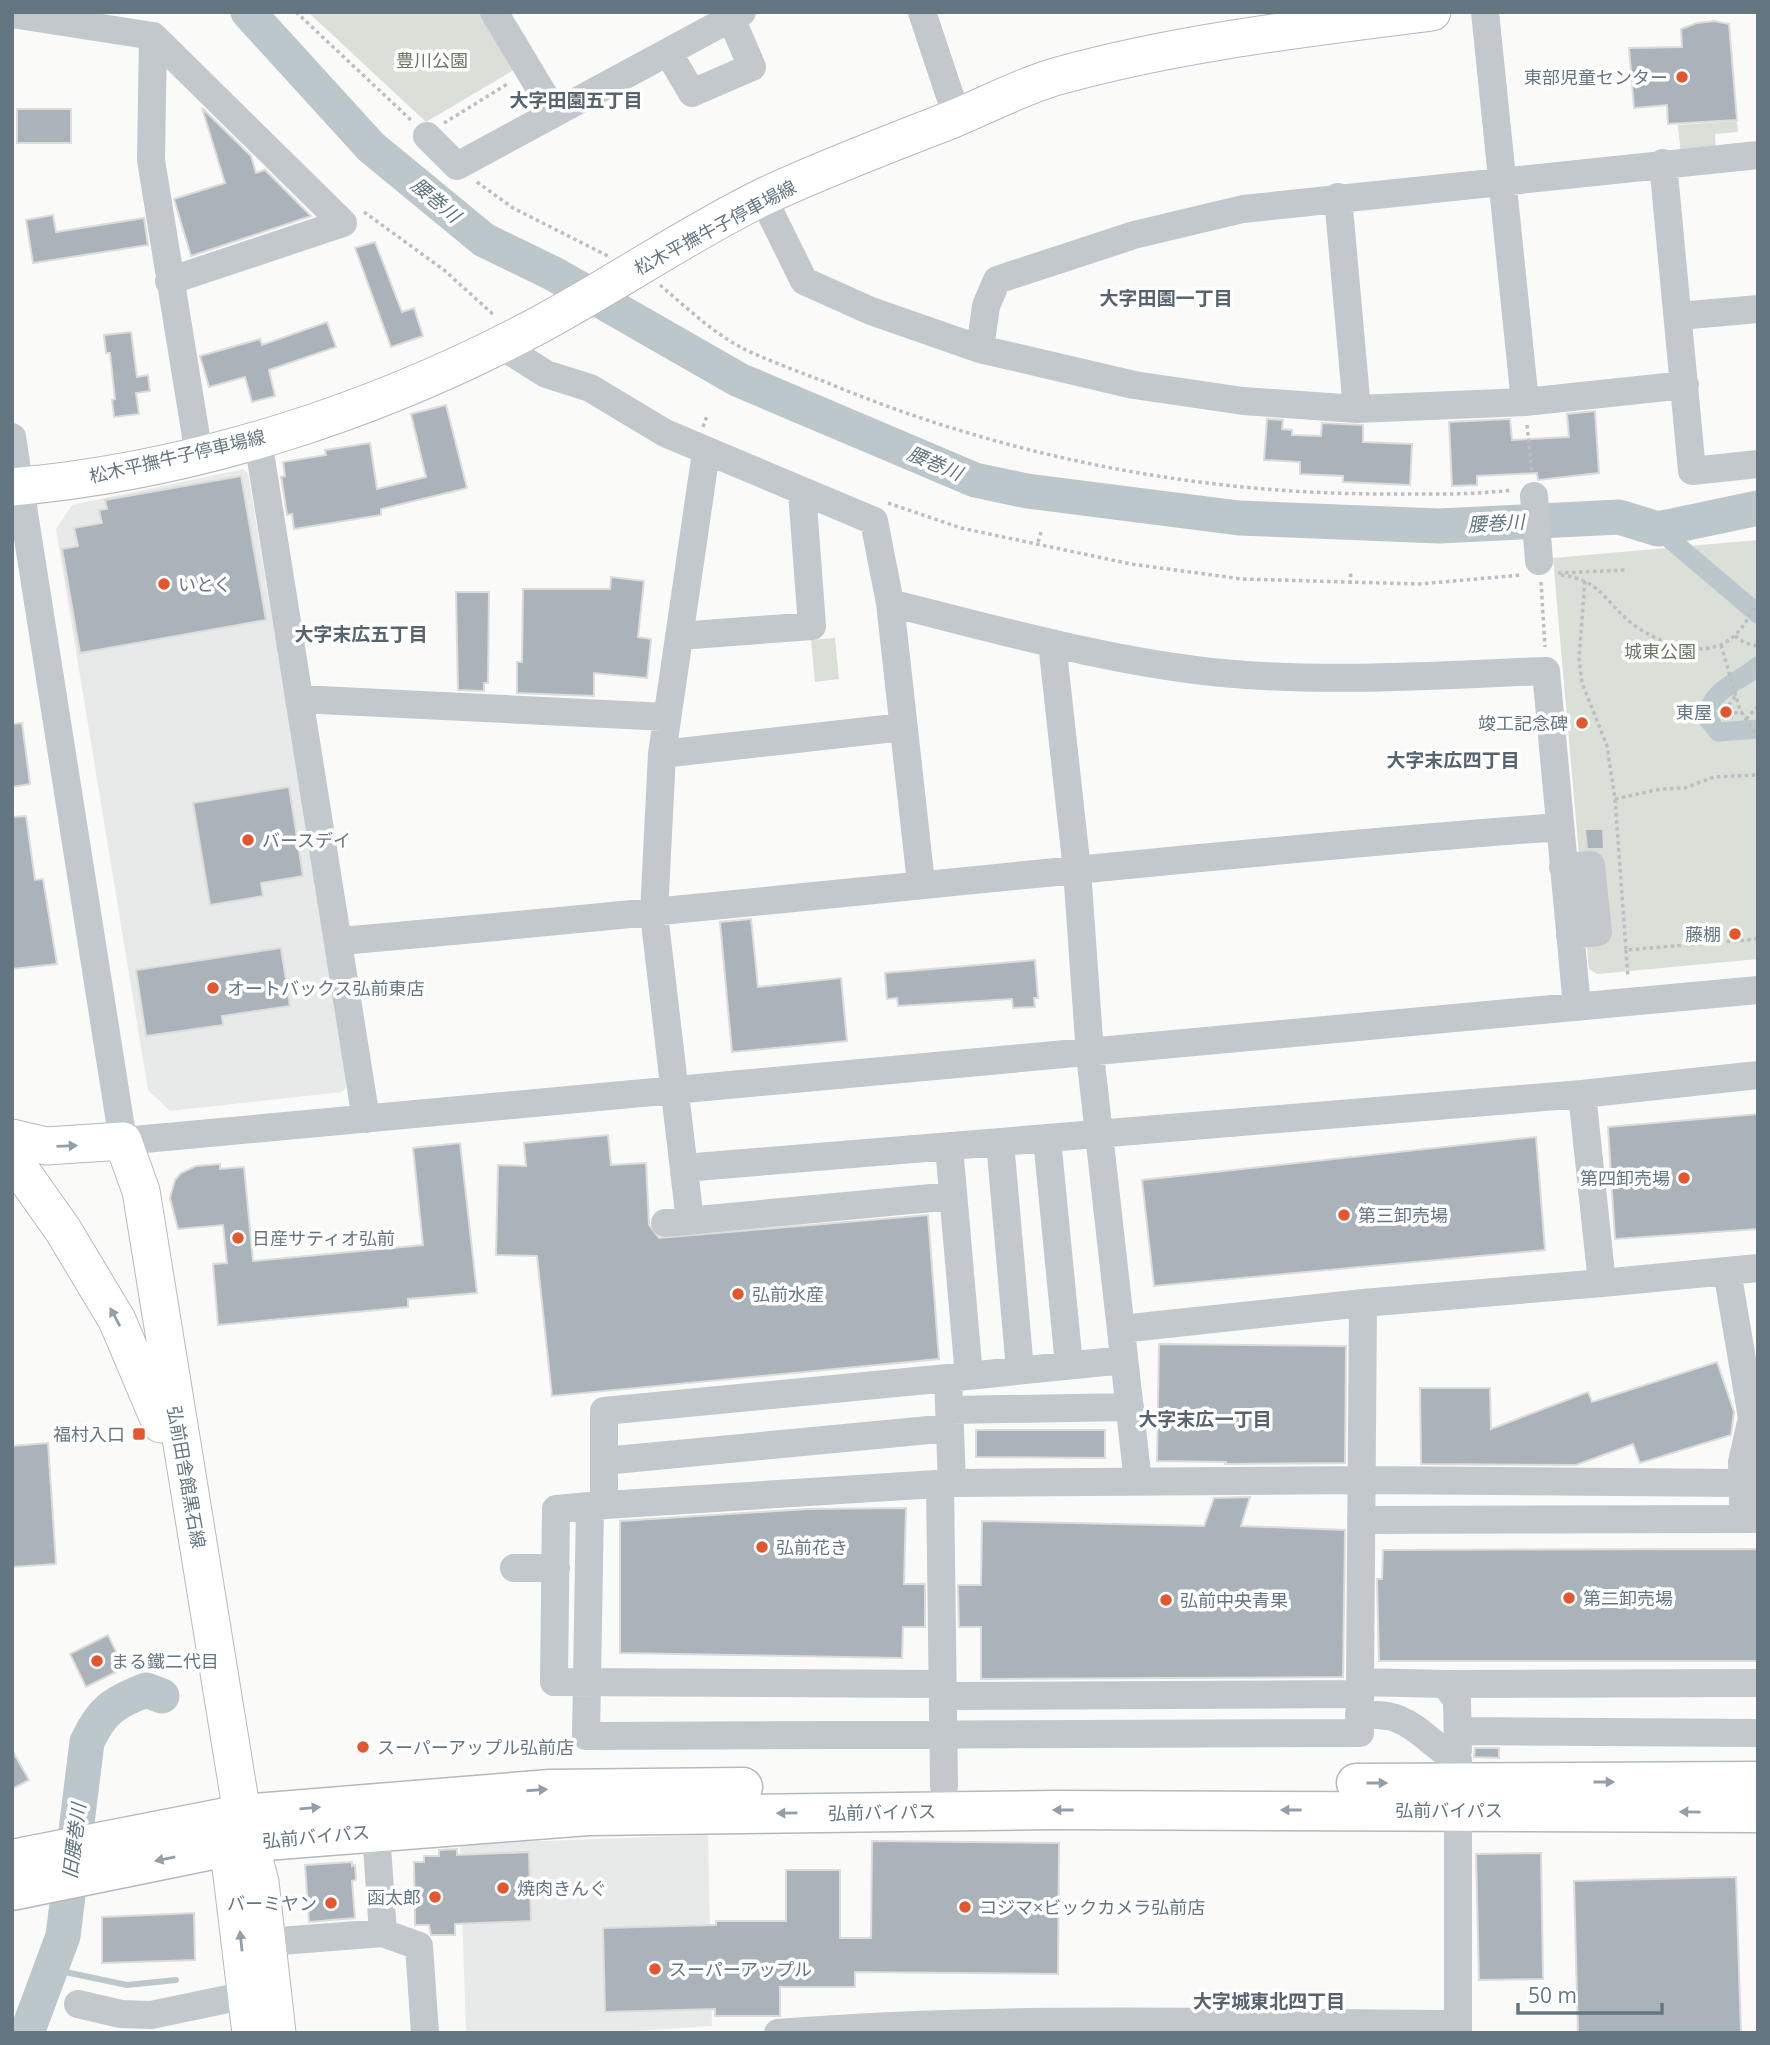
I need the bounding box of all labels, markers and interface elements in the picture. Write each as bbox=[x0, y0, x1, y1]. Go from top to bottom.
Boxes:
park label: 豊川公園 bbox=[396, 48, 468, 72]
place label: 東部児童センター bbox=[1524, 65, 1668, 89]
marker: 東部児童センター bbox=[1674, 69, 1690, 85]
district label: 大字田園五丁目 bbox=[509, 87, 643, 113]
water label: 腰巻川 bbox=[406, 172, 468, 230]
street label: 松木平撫牛子停車場線 bbox=[630, 174, 800, 280]
district label: 大字田園一丁目 bbox=[1099, 285, 1233, 311]
street label: 松木平撫牛子停車場線 bbox=[87, 424, 267, 488]
water label: 腰巻川 bbox=[904, 440, 968, 487]
water label: 腰巻川 bbox=[1467, 508, 1527, 537]
place label: いとく bbox=[178, 572, 231, 596]
marker: いとく bbox=[156, 576, 172, 592]
district label: 大字末広五丁目 bbox=[294, 621, 428, 647]
park label: 城東公園 bbox=[1624, 639, 1696, 663]
place label: 東屋 bbox=[1676, 700, 1712, 724]
marker: 東屋 bbox=[1718, 704, 1734, 720]
place label: 竣工記念碑 bbox=[1478, 711, 1568, 735]
marker: 竣工記念碑 bbox=[1574, 715, 1590, 731]
district label: 大字末広四丁目 bbox=[1386, 747, 1520, 773]
place label: バースデイ bbox=[262, 828, 351, 852]
marker: バースデイ bbox=[240, 832, 256, 848]
place label: 藤棚 bbox=[1685, 922, 1721, 946]
marker: 藤棚 bbox=[1727, 926, 1743, 942]
place label: オートバックス弘前東店 bbox=[227, 976, 424, 1000]
marker: オートバックス弘前東店 bbox=[205, 980, 221, 996]
one-way arrow bbox=[56, 1140, 78, 1151]
place label: 第四卸売場 bbox=[1580, 1166, 1670, 1190]
marker: 第四卸売場 bbox=[1676, 1170, 1692, 1186]
place label: 第三卸売場 bbox=[1358, 1203, 1448, 1227]
marker: 第三卸売場 bbox=[1336, 1207, 1352, 1223]
place label: 日産サティオ弘前 bbox=[252, 1226, 395, 1250]
marker: 日産サティオ弘前 bbox=[230, 1230, 246, 1246]
place label: 弘前水産 bbox=[752, 1282, 824, 1306]
marker: 弘前水産 bbox=[730, 1286, 746, 1302]
one-way arrow bbox=[109, 1306, 121, 1326]
street label: 弘前田舎館黒石線 bbox=[163, 1404, 211, 1550]
district label: 大字末広一丁目 bbox=[1138, 1406, 1272, 1432]
place label: 福村入口 bbox=[53, 1422, 125, 1446]
marker: 福村入口 bbox=[131, 1426, 147, 1442]
place label: 弘前花き bbox=[776, 1535, 848, 1559]
marker: 弘前花き bbox=[754, 1539, 770, 1555]
place label: 第二卸売場 bbox=[1583, 1586, 1673, 1610]
place label: 弘前中央青果 bbox=[1180, 1588, 1288, 1612]
marker: 第二卸売場 bbox=[1561, 1590, 1577, 1606]
marker: 弘前中央青果 bbox=[1158, 1592, 1174, 1608]
place label: まる鐵二代目 bbox=[111, 1649, 219, 1673]
marker: まる鐵二代目 bbox=[89, 1653, 105, 1669]
place label: スーパーアップル弘前店 bbox=[377, 1735, 574, 1759]
marker: スーパーアップル弘前店 bbox=[355, 1739, 371, 1755]
one-way arrow bbox=[1594, 1776, 1616, 1788]
one-way arrow bbox=[1366, 1777, 1388, 1789]
one-way arrow bbox=[526, 1784, 548, 1795]
street label: 弘前バイパス bbox=[1395, 1798, 1503, 1822]
street label: 弘前バイパス bbox=[828, 1799, 936, 1825]
water label: 旧腰巻川 bbox=[56, 1800, 92, 1880]
one-way arrow bbox=[299, 1802, 321, 1813]
one-way arrow bbox=[1052, 1804, 1074, 1816]
one-way arrow bbox=[1279, 1804, 1301, 1816]
one-way arrow bbox=[1678, 1806, 1700, 1818]
one-way arrow bbox=[775, 1808, 797, 1819]
street label: 弘前バイパス bbox=[261, 1819, 371, 1853]
one-way arrow bbox=[154, 1854, 176, 1865]
place label: 焼肉きんぐ bbox=[517, 1876, 607, 1900]
marker: 焼肉きんぐ bbox=[495, 1880, 511, 1896]
place label: 函太郎 bbox=[367, 1885, 421, 1909]
marker: 函太郎 bbox=[427, 1889, 443, 1905]
place label: バーミヤン bbox=[227, 1891, 317, 1915]
marker: バーミヤン bbox=[323, 1895, 339, 1911]
place label: コジマ×ビックカメラ弘前店 bbox=[979, 1895, 1205, 1919]
marker: コジマ×ビックカメラ弘前店 bbox=[957, 1899, 973, 1915]
one-way arrow bbox=[235, 1929, 246, 1951]
place label: スーパーアップル bbox=[669, 1957, 812, 1981]
marker: スーパーアップル bbox=[647, 1961, 663, 1977]
scale bar bbox=[1518, 1972, 1662, 2016]
text: 50 m bbox=[1528, 1981, 1577, 2009]
district label: 大字城東北四丁目 bbox=[1193, 1988, 1345, 2014]

